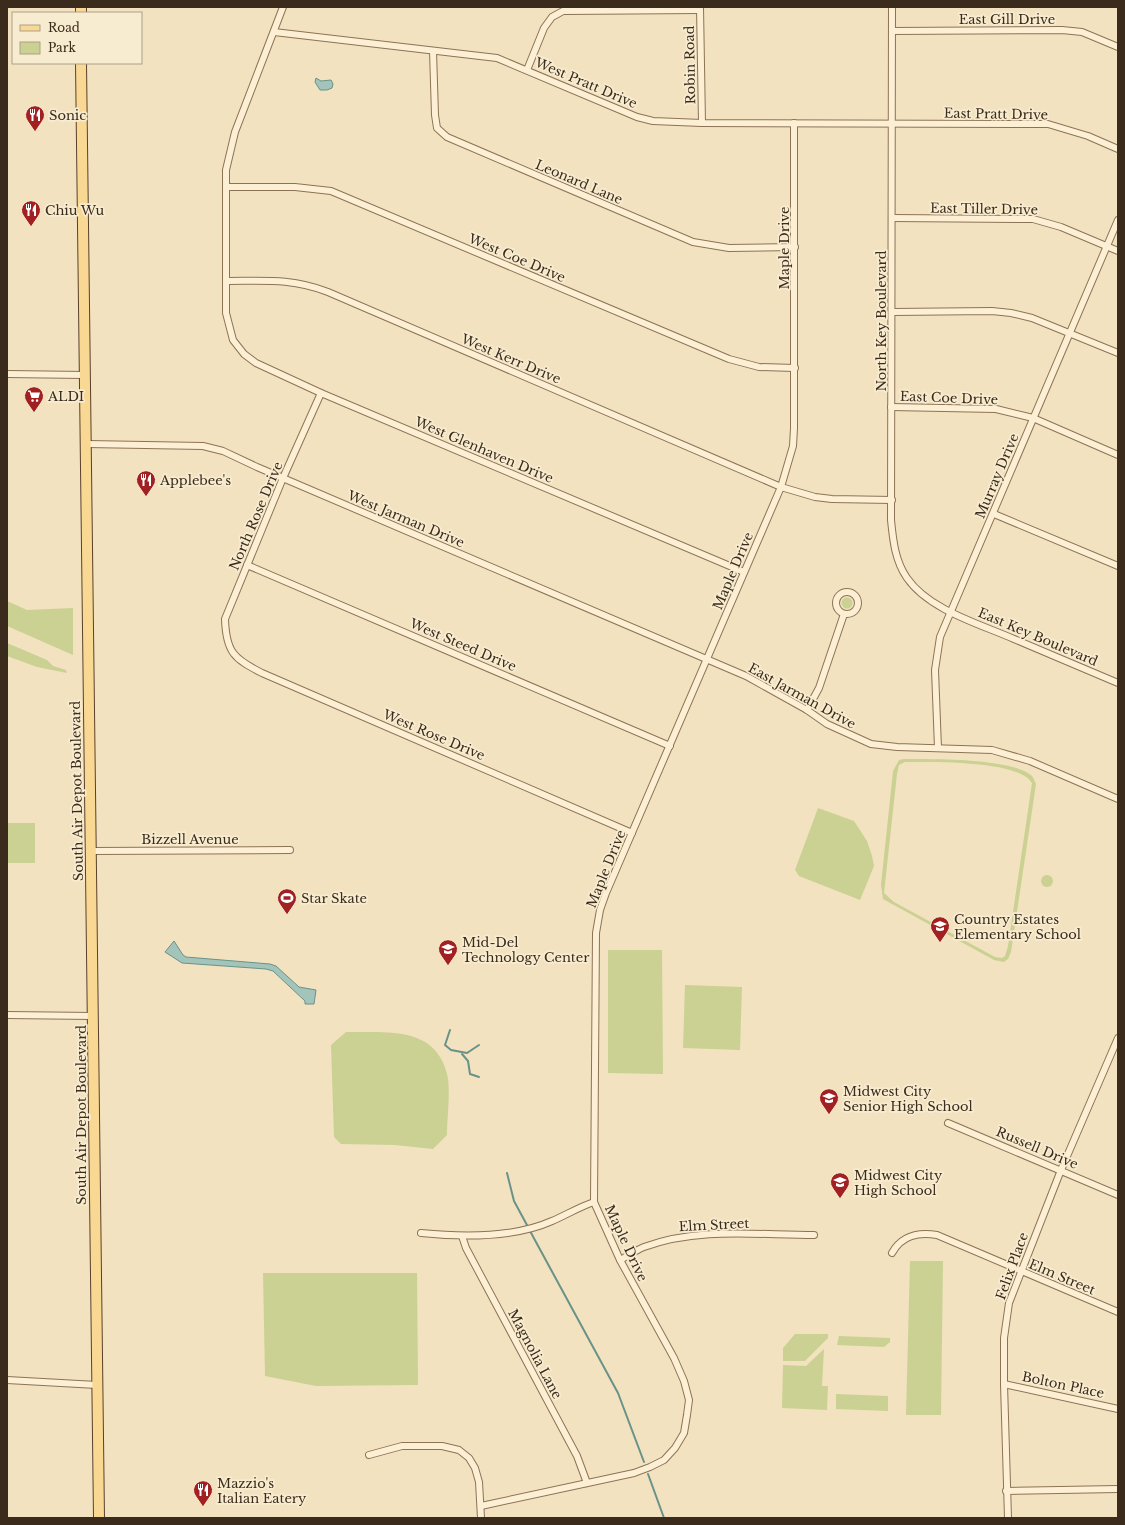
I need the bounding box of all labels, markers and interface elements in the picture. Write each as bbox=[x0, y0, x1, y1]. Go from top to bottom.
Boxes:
street label: East Gill Drive bbox=[959, 11, 1055, 28]
legend bbox=[12, 12, 142, 64]
text: Road bbox=[48, 20, 80, 35]
street label: Robin Road bbox=[681, 25, 699, 105]
text: Park bbox=[48, 40, 76, 55]
street label: West Pratt Drive bbox=[531, 53, 640, 112]
restaurant icon: Sonic bbox=[24, 104, 46, 132]
street label: East Pratt Drive bbox=[944, 105, 1048, 123]
place label: Sonic bbox=[49, 107, 86, 124]
street label: Leonard Lane bbox=[533, 156, 625, 208]
restaurant icon: Chiu Wu bbox=[20, 199, 42, 227]
street label: East Tiller Drive bbox=[930, 200, 1038, 218]
place label: Chiu Wu bbox=[45, 202, 105, 219]
street label: Maple Drive bbox=[776, 207, 793, 289]
street label: West Coe Drive bbox=[465, 230, 568, 286]
street label: North Key Boulevard bbox=[873, 250, 890, 391]
street label: West Kerr Drive bbox=[458, 330, 563, 388]
supermarket icon: ALDI bbox=[23, 385, 45, 413]
place label: ALDI bbox=[47, 388, 84, 405]
street label: East Coe Drive bbox=[900, 388, 998, 408]
street label: West Glenhaven Drive bbox=[411, 413, 556, 487]
street label: Murray Drive bbox=[971, 431, 1023, 521]
street label: North Rose Drive bbox=[225, 459, 287, 573]
restaurant icon: Applebee's bbox=[135, 469, 157, 497]
place label: Applebee's bbox=[159, 472, 231, 489]
street label: West Jarman Drive bbox=[344, 486, 467, 551]
street label: Maple Drive bbox=[709, 530, 757, 612]
street label: East Key Boulevard bbox=[976, 604, 1101, 670]
street label: West Steed Drive bbox=[406, 614, 519, 675]
street label: East Jarman Drive bbox=[745, 659, 859, 733]
street label: South Air Depot Boulevard bbox=[67, 701, 87, 881]
street label: West Rose Drive bbox=[380, 705, 488, 764]
street label: Maple Drive bbox=[583, 827, 629, 911]
street label: Bizzell Avenue bbox=[141, 831, 239, 848]
sports icon: Star Skate bbox=[276, 887, 298, 915]
place label: Star Skate bbox=[301, 890, 367, 907]
place label: Country Estates Elementary School bbox=[954, 911, 1081, 943]
school or university icon: Country Estates Elementary School bbox=[929, 915, 951, 943]
place label: Mid-Del Technology Center bbox=[462, 934, 590, 966]
school or university icon: Mid-Del Technology Center bbox=[437, 938, 459, 966]
street label: South Air Depot Boulevard bbox=[73, 1025, 90, 1205]
place label: Midwest City Senior High School bbox=[843, 1083, 973, 1115]
school or university icon: Midwest City Senior High School bbox=[818, 1087, 840, 1115]
street label: Russell Drive bbox=[993, 1123, 1081, 1173]
place label: Midwest City High School bbox=[854, 1167, 943, 1199]
school or university icon: Midwest City High School bbox=[829, 1171, 851, 1199]
street label: Maple Drive bbox=[601, 1202, 651, 1284]
street label: Elm Street bbox=[678, 1215, 750, 1235]
street label: Felix Place bbox=[992, 1230, 1032, 1302]
street label: Elm Street bbox=[1026, 1255, 1098, 1299]
street label: Magnolia Lane bbox=[504, 1306, 566, 1402]
street label: Bolton Place bbox=[1020, 1368, 1106, 1402]
place label: Mazzio's Italian Eatery bbox=[217, 1475, 307, 1507]
restaurant icon: Mazzio's Italian Eatery bbox=[192, 1479, 214, 1507]

